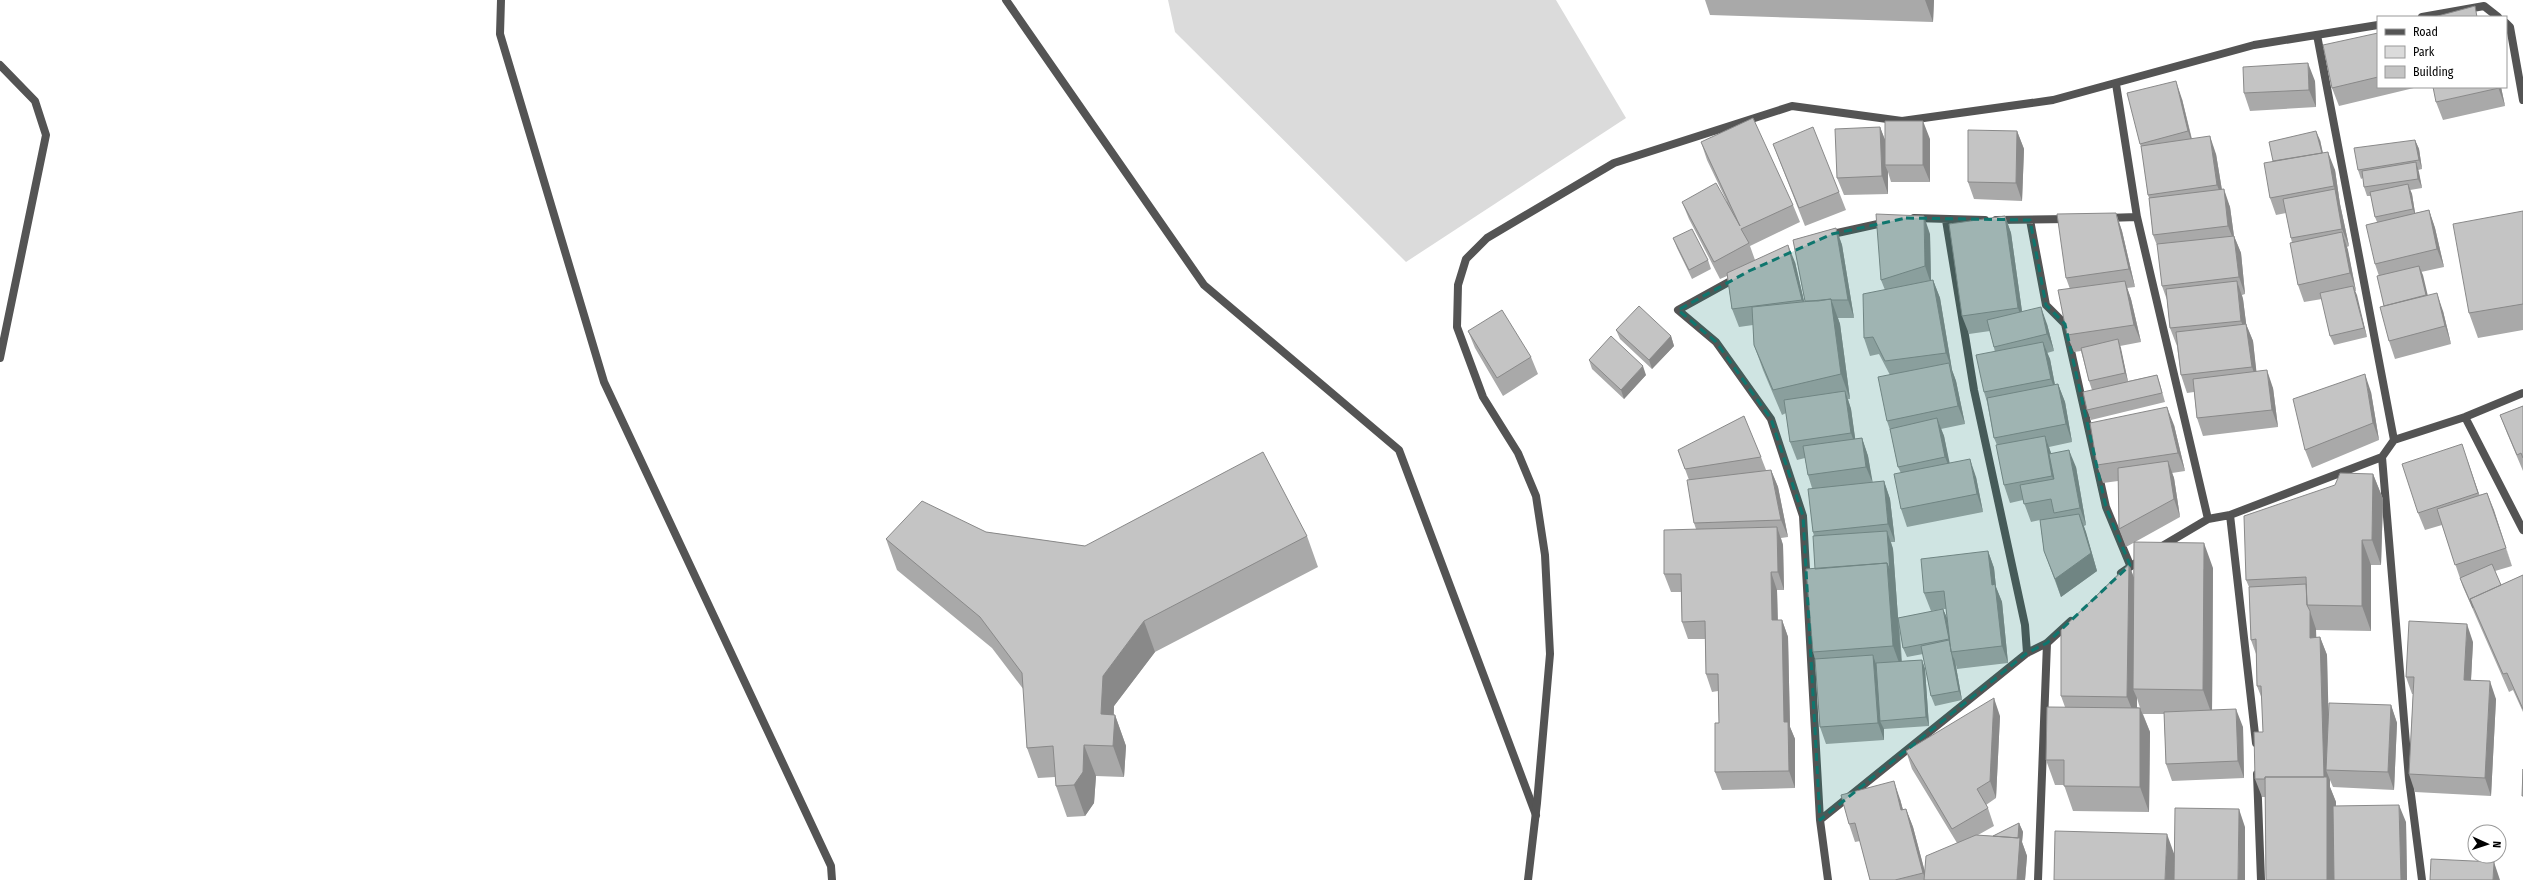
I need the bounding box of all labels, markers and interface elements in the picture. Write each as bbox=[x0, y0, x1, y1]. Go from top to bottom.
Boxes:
legend bbox=[2377, 16, 2507, 88]
text: Road bbox=[2413, 25, 2438, 39]
text: Park bbox=[2413, 45, 2435, 59]
text: Building bbox=[2413, 65, 2454, 79]
north arrow bbox=[2467, 824, 2507, 864]
text: N bbox=[2490, 841, 2503, 848]

